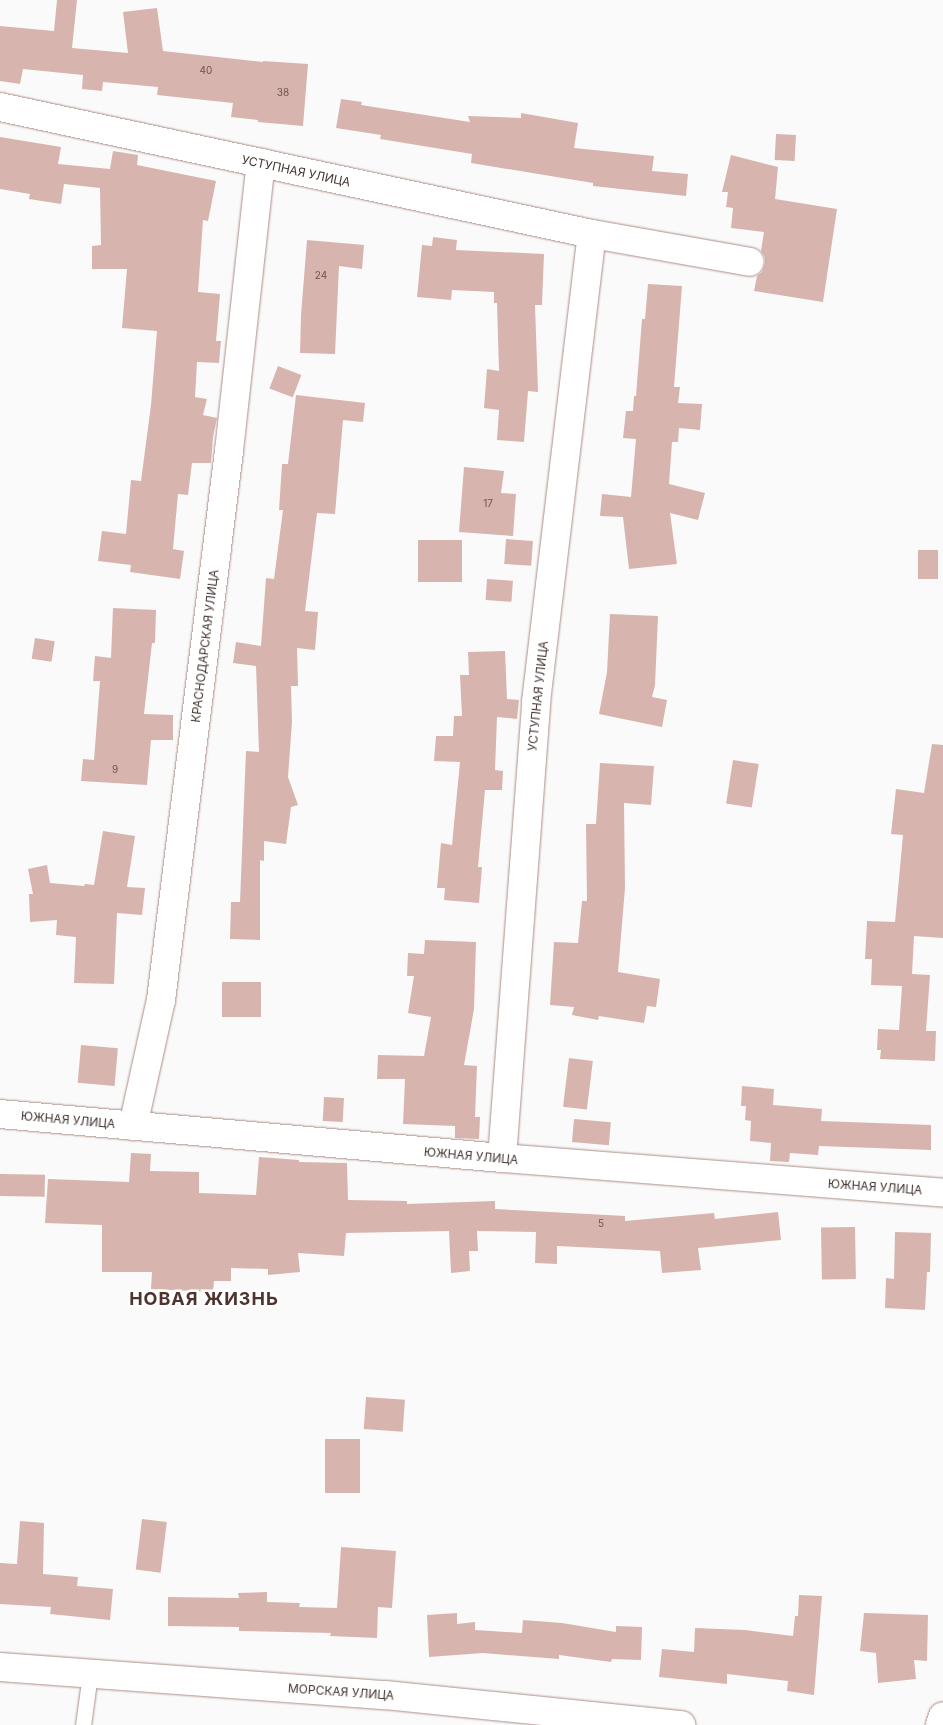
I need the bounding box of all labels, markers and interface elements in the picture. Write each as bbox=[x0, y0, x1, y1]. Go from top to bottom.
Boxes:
house number: 40 bbox=[200, 65, 212, 77]
house number: 38 bbox=[277, 87, 289, 99]
street label: УСТУПНАЯ УЛИЦА bbox=[240, 152, 352, 190]
house number: 24 bbox=[315, 270, 327, 282]
house number: 17 bbox=[483, 498, 493, 510]
street label: КРАСНОДАРСКАЯ УЛИЦА bbox=[188, 569, 222, 723]
street label: УСТУПНАЯ УЛИЦА bbox=[525, 640, 551, 752]
house number: 9 bbox=[112, 764, 118, 776]
street label: ЮЖНАЯ УЛИЦА bbox=[20, 1109, 116, 1131]
street label: ЮЖНАЯ УЛИЦА bbox=[423, 1145, 519, 1167]
street label: ЮЖНАЯ УЛИЦА bbox=[827, 1177, 923, 1197]
house number: 5 bbox=[598, 1218, 604, 1230]
district label: НОВАЯ ЖИЗНЬ bbox=[128, 1288, 280, 1310]
street label: МОРСКАЯ УЛИЦА bbox=[287, 1681, 395, 1703]

